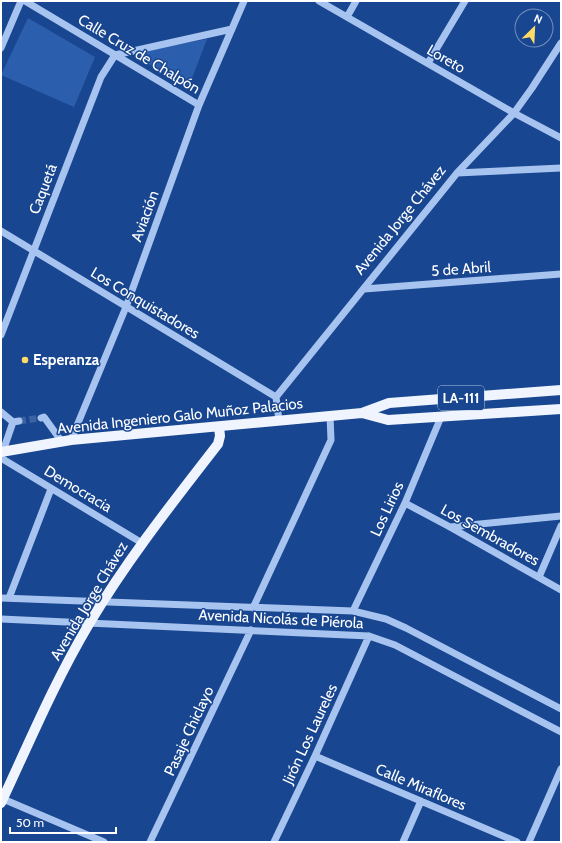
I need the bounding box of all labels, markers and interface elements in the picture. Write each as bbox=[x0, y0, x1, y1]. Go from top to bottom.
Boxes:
north arrow bbox=[514, 8, 554, 48]
street label: Calle Cruz de Chalpón bbox=[75, 10, 203, 98]
text: N bbox=[532, 11, 544, 27]
street label: Loreto bbox=[424, 41, 468, 77]
street label: Caquetá bbox=[25, 160, 61, 217]
street label: Avenida Jorge Chávez bbox=[350, 162, 450, 278]
street label: Aviación bbox=[127, 188, 163, 244]
street label: 5 de Abril bbox=[430, 258, 492, 280]
street label: Los Conquistadores bbox=[87, 263, 203, 343]
place label: Esperanza bbox=[33, 351, 100, 369]
marker: Esperanza bbox=[20, 355, 30, 365]
road number: LA-111 bbox=[438, 386, 484, 410]
street label: Avenida Ingeniero Galo Muñoz Palacios bbox=[56, 394, 304, 438]
street label: Democracia bbox=[41, 462, 116, 517]
street label: Los Lirios bbox=[367, 479, 407, 539]
street label: Los Sembradores bbox=[438, 500, 542, 570]
street label: Avenida Jorge Chávez bbox=[46, 538, 132, 664]
street label: Avenida Nicolás de Piérola bbox=[198, 606, 365, 632]
street label: Jirón Los Laureles bbox=[278, 681, 341, 788]
street label: Pasaje Chiclayo bbox=[160, 683, 218, 779]
street label: Calle Miraflores bbox=[373, 760, 469, 814]
scale bar bbox=[10, 809, 116, 835]
text: 50 m bbox=[16, 815, 44, 830]

